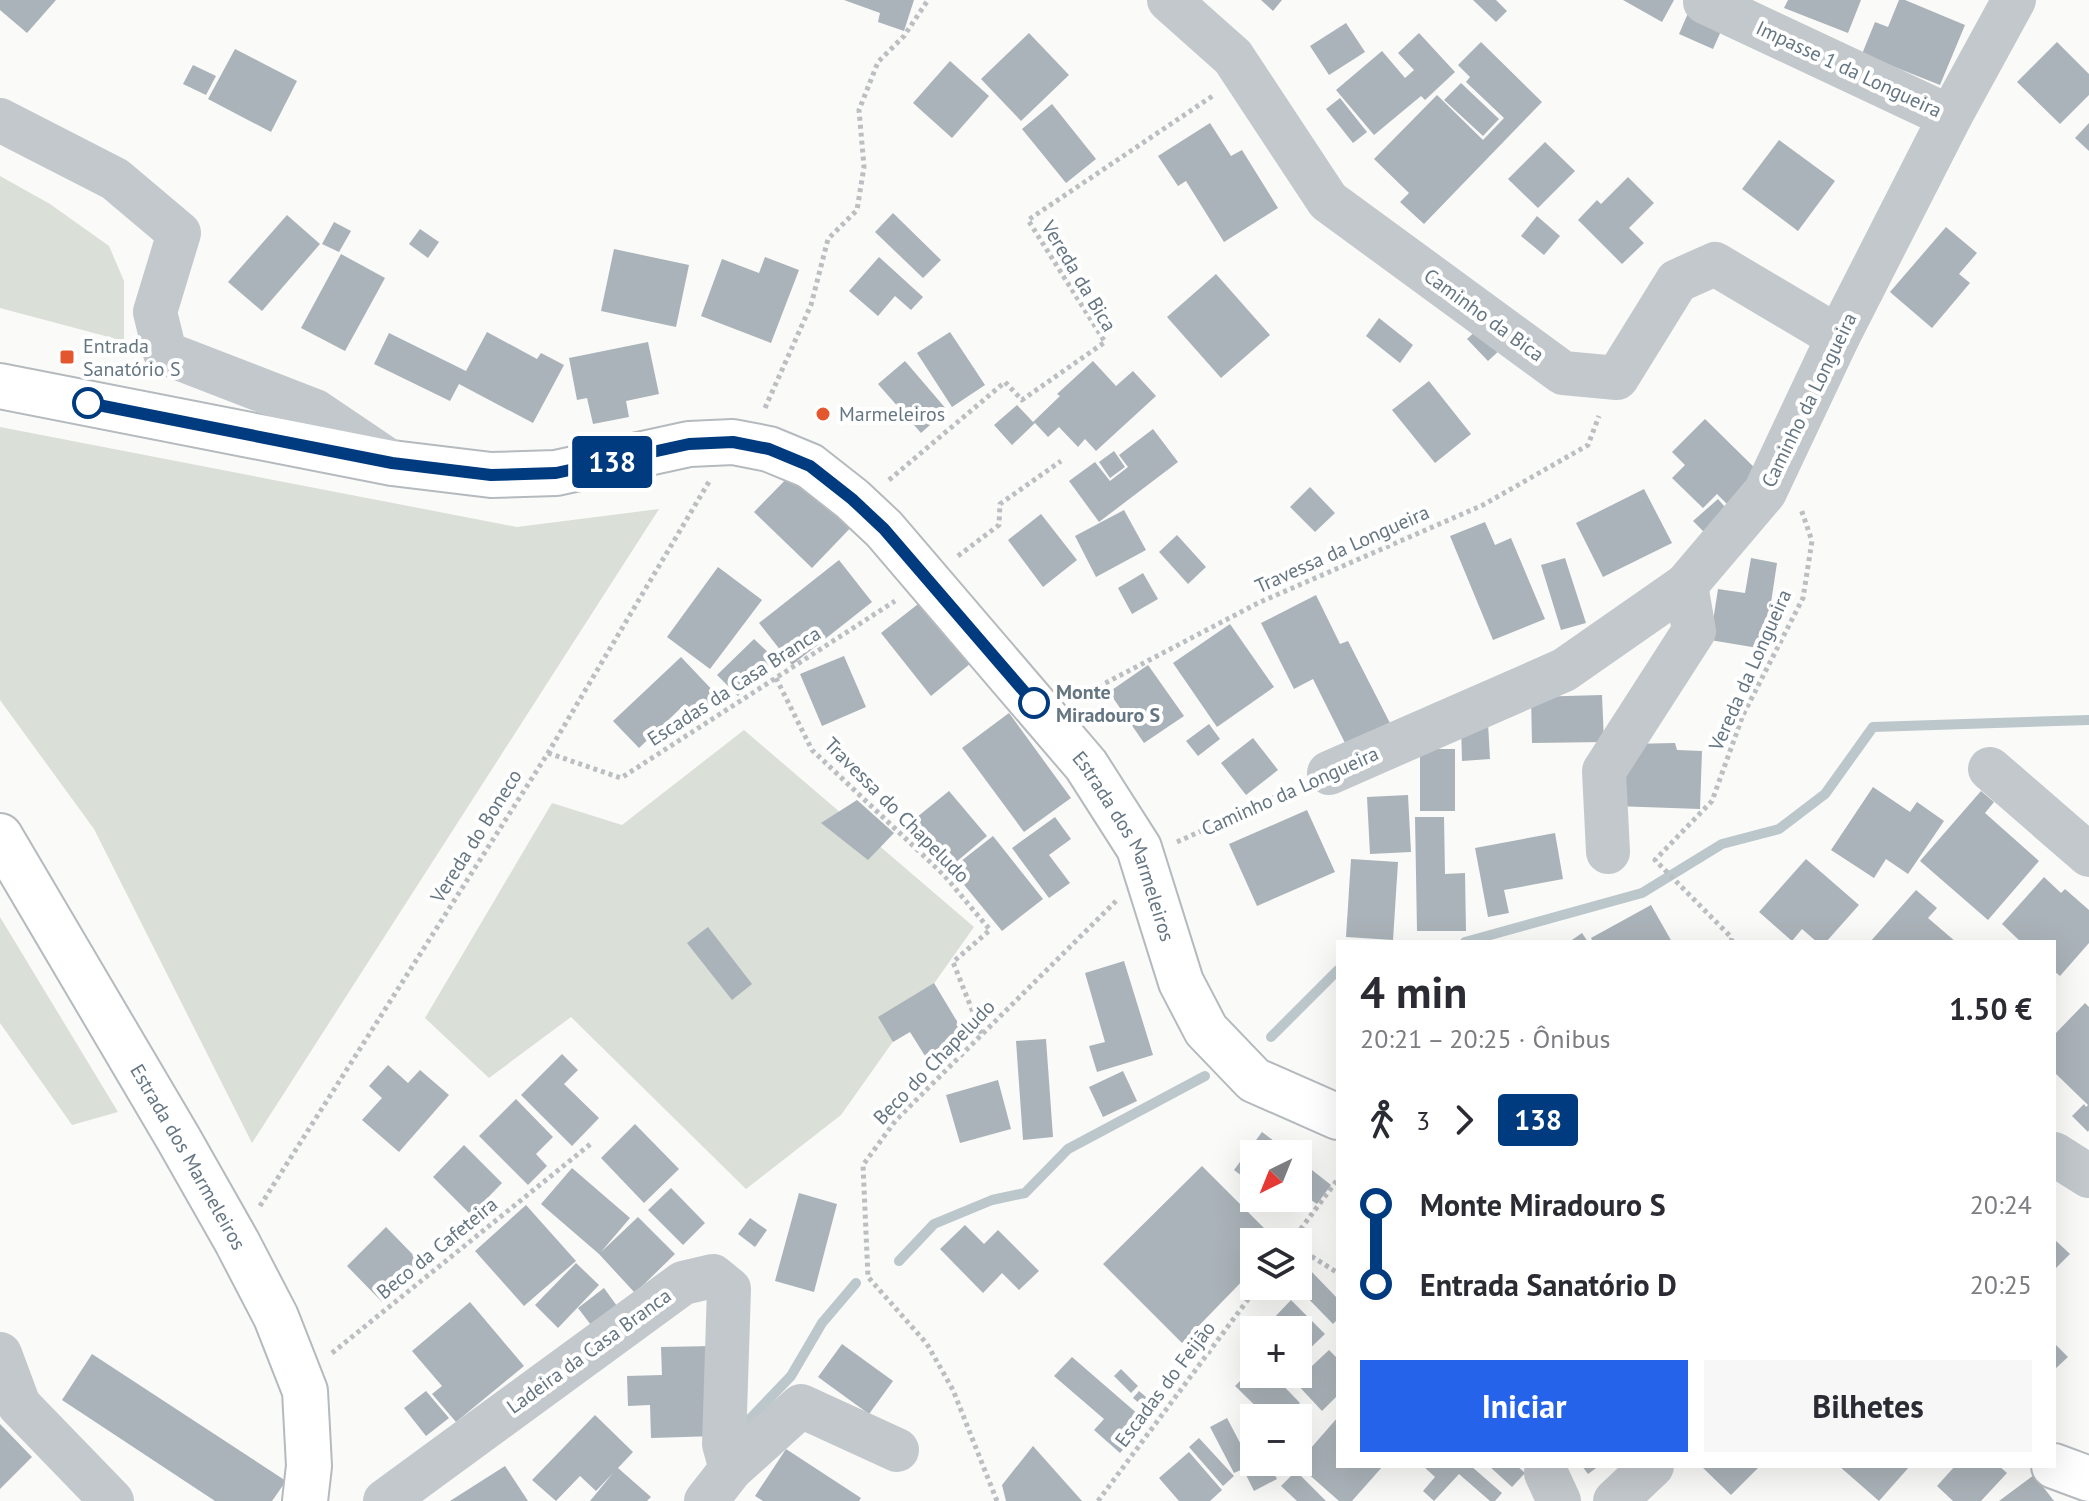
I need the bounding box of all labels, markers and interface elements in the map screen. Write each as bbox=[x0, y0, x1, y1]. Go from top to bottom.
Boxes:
street label: Impasse 1 da Longueira bbox=[1752, 15, 1946, 123]
street label: Vereda da Bica bbox=[1035, 215, 1122, 336]
street label: Caminho da Bica bbox=[1419, 263, 1549, 367]
street label: Caminho da Longueira bbox=[1755, 308, 1863, 492]
place label: Entrada Sanatório S bbox=[83, 333, 181, 382]
marker: Entrada Sanatório S bbox=[58, 348, 76, 366]
unlabelled marker bbox=[73, 388, 103, 418]
place label: Marmeleiros bbox=[839, 401, 945, 427]
marker: Marmeleiros bbox=[814, 405, 832, 423]
line badge: 138 bbox=[566, 436, 658, 488]
text: 138 bbox=[588, 443, 636, 480]
street label: Travessa da Longueira bbox=[1251, 499, 1433, 599]
street label: Vereda da Longueira bbox=[1702, 585, 1797, 756]
street label: Escadas da Casa Branca bbox=[642, 620, 826, 752]
place label: Monte Miradouro S bbox=[1056, 679, 1160, 728]
marker: Monte Miradouro S bbox=[1019, 688, 1049, 718]
street label: Travessa do Chapeludo bbox=[819, 732, 975, 888]
street label: Caminho da Longueira bbox=[1197, 740, 1383, 842]
street label: Estrada dos Marmeleiros bbox=[1067, 745, 1181, 945]
street label: Vereda do Boneco bbox=[424, 764, 527, 909]
text: 4 min bbox=[1360, 963, 1467, 1020]
text: 1.50 € bbox=[1949, 989, 2032, 1028]
street label: Beco do Chapeludo bbox=[868, 994, 1000, 1130]
text: 20:21 – 20:25 · Ônibus bbox=[1360, 1022, 1610, 1055]
street label: Estrada dos Marmeleiros bbox=[124, 1059, 252, 1254]
icon: walk bbox=[1360, 1098, 1404, 1142]
icon: forward bbox=[1442, 1098, 1486, 1142]
text: 138 bbox=[1514, 1101, 1562, 1138]
text: 3 bbox=[1416, 1104, 1430, 1137]
north arrow bbox=[1240, 1140, 1312, 1212]
map controls bbox=[1240, 1140, 1312, 1476]
text: Monte Miradouro S bbox=[1420, 1185, 1666, 1224]
text: 20:24 bbox=[1970, 1188, 2032, 1221]
street label: Beco da Cafeteira bbox=[371, 1191, 503, 1305]
button: layers bbox=[1240, 1228, 1312, 1300]
text: Entrada Sanatório D bbox=[1420, 1265, 1677, 1304]
text: 20:25 bbox=[1970, 1268, 2032, 1301]
street label: Ladeira da Casa Branca bbox=[502, 1283, 676, 1419]
street label: Escadas do Feijão bbox=[1109, 1316, 1221, 1452]
button: + bbox=[1240, 1316, 1312, 1388]
button: Iniciar bbox=[1360, 1360, 1688, 1452]
button: Bilhetes bbox=[1704, 1360, 2032, 1452]
button: − bbox=[1240, 1404, 1312, 1476]

